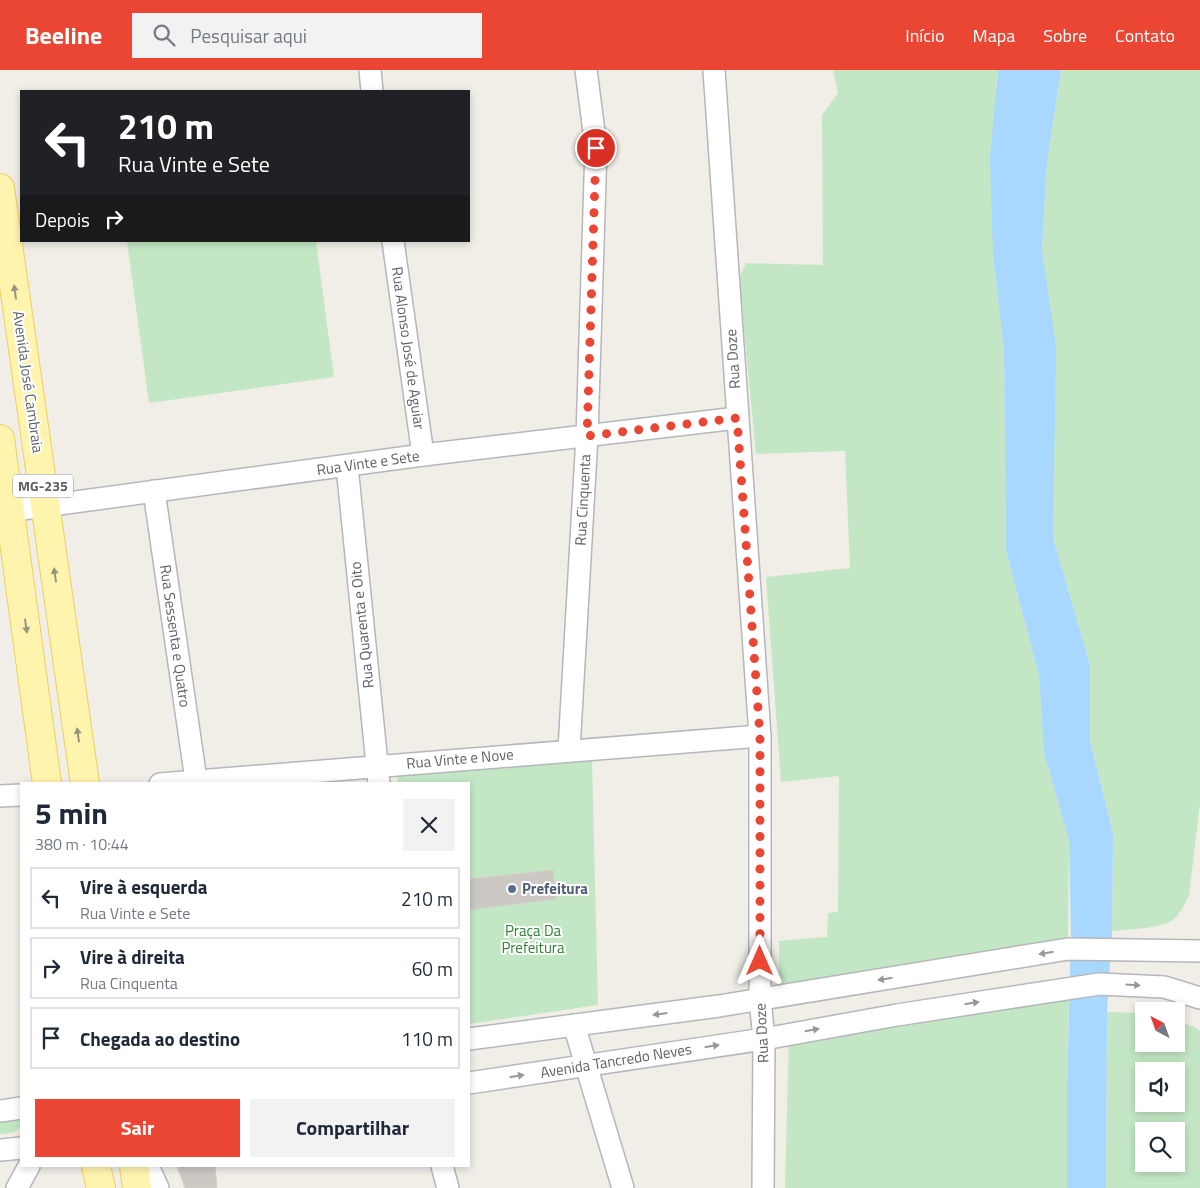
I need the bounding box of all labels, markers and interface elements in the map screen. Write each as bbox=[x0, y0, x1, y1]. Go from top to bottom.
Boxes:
search box bbox=[132, 13, 482, 58]
text: Beeline bbox=[25, 17, 102, 53]
icon: search bbox=[150, 21, 178, 49]
text: Pesquisar aqui bbox=[190, 21, 307, 50]
text: Início bbox=[905, 22, 945, 49]
text: Mapa bbox=[973, 22, 1015, 49]
text: Sobre bbox=[1043, 22, 1087, 49]
text: Contato bbox=[1115, 22, 1175, 49]
text: 210 m bbox=[118, 99, 214, 153]
icon: left bbox=[35, 110, 100, 175]
pin bbox=[575, 127, 617, 169]
icon: arrive bbox=[582, 134, 610, 162]
text: Rua Vinte e Sete bbox=[118, 147, 270, 181]
text: Depois bbox=[35, 205, 90, 234]
icon: right bbox=[100, 205, 128, 233]
street label: Rua Alonso José de Aguiar bbox=[386, 265, 431, 431]
one-way arrow bbox=[11, 284, 19, 300]
street label: Avenida José Cambraia bbox=[7, 309, 50, 455]
street label: Rua Doze bbox=[719, 328, 746, 390]
street label: Rua Vinte e Sete bbox=[315, 444, 421, 481]
street label: Rua Cinquenta bbox=[569, 453, 596, 546]
road number: MG-235 bbox=[13, 474, 73, 498]
street label: Rua Quarenta e Oito bbox=[343, 560, 380, 690]
street label: Rua Sessenta e Quatro bbox=[154, 563, 197, 709]
one-way arrow bbox=[51, 566, 59, 582]
one-way arrow bbox=[22, 618, 30, 634]
one-way arrow bbox=[74, 727, 82, 743]
street label: Rua Vinte e Nove bbox=[405, 742, 515, 775]
text: 5 min bbox=[35, 790, 108, 836]
button: close bbox=[403, 799, 455, 851]
text: 380 m · 10:44 bbox=[35, 832, 129, 856]
text: Vire à esquerda bbox=[80, 872, 208, 901]
place label: Prefeitura bbox=[522, 877, 588, 900]
marker: Prefeitura bbox=[506, 883, 518, 895]
icon: left bbox=[37, 884, 65, 912]
text: 210 m bbox=[401, 884, 453, 913]
text: Rua Vinte e Sete bbox=[80, 901, 190, 925]
park label: Praça Da Prefeitura bbox=[501, 919, 565, 959]
position arrow bbox=[733, 934, 785, 986]
text: Vire à direita bbox=[80, 942, 185, 971]
one-way arrow bbox=[1037, 949, 1053, 957]
icon: right bbox=[37, 954, 65, 982]
text: 60 m bbox=[412, 954, 453, 983]
text: Rua Cinquenta bbox=[80, 971, 178, 995]
one-way arrow bbox=[877, 975, 893, 983]
one-way arrow bbox=[1125, 982, 1141, 990]
one-way arrow bbox=[964, 999, 980, 1007]
north arrow bbox=[1135, 1002, 1185, 1052]
map controls bbox=[1135, 1002, 1185, 1172]
street label: Rua Doze bbox=[748, 1003, 775, 1064]
one-way arrow bbox=[652, 1010, 668, 1018]
icon: arrive bbox=[37, 1024, 65, 1052]
text: Chegada ao destino bbox=[80, 1024, 240, 1053]
text: 110 m bbox=[401, 1024, 453, 1053]
one-way arrow bbox=[804, 1025, 820, 1033]
street label: Avenida Tancredo Neves bbox=[539, 1037, 693, 1084]
one-way arrow bbox=[705, 1042, 721, 1050]
button: sound bbox=[1135, 1062, 1185, 1112]
one-way arrow bbox=[509, 1072, 525, 1080]
button: Sair bbox=[35, 1099, 240, 1157]
button: Compartilhar bbox=[250, 1099, 455, 1157]
button: search bbox=[1135, 1122, 1185, 1172]

